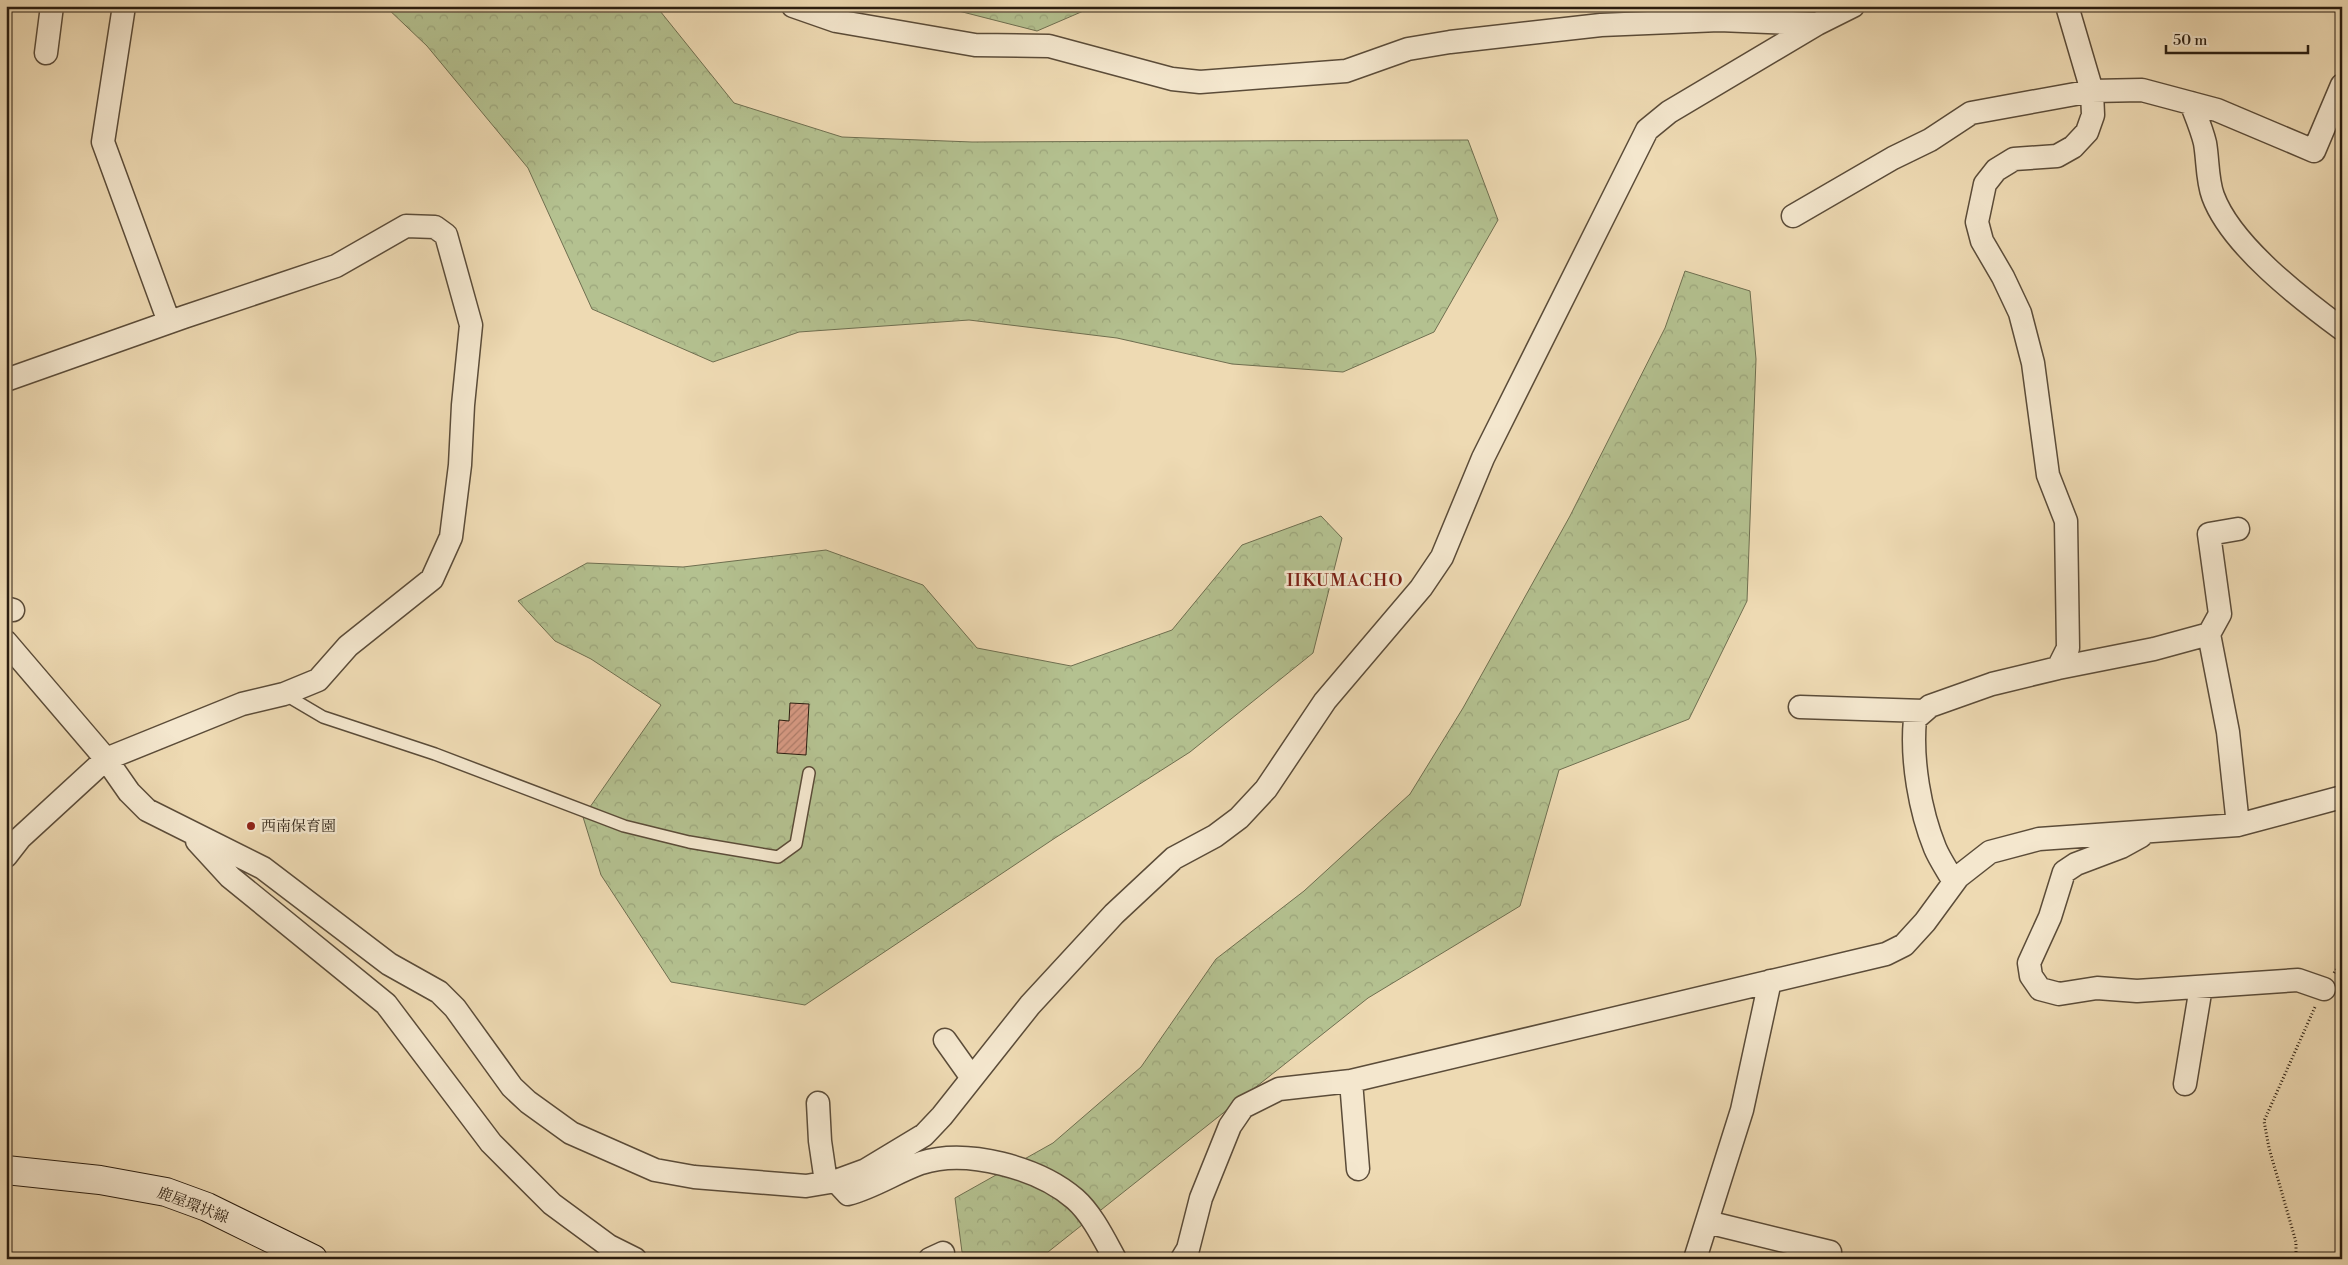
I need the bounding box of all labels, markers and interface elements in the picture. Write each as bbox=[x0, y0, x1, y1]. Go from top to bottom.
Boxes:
scale bar bbox=[2166, 22, 2308, 54]
text: 50 m bbox=[2173, 31, 2207, 50]
district label: IIKUMACHO bbox=[1287, 569, 1403, 592]
place label: 西南保育園 bbox=[261, 817, 336, 836]
marker: 西南保育園 bbox=[245, 820, 257, 832]
street label: 鹿屋環状線 bbox=[154, 1183, 231, 1228]

